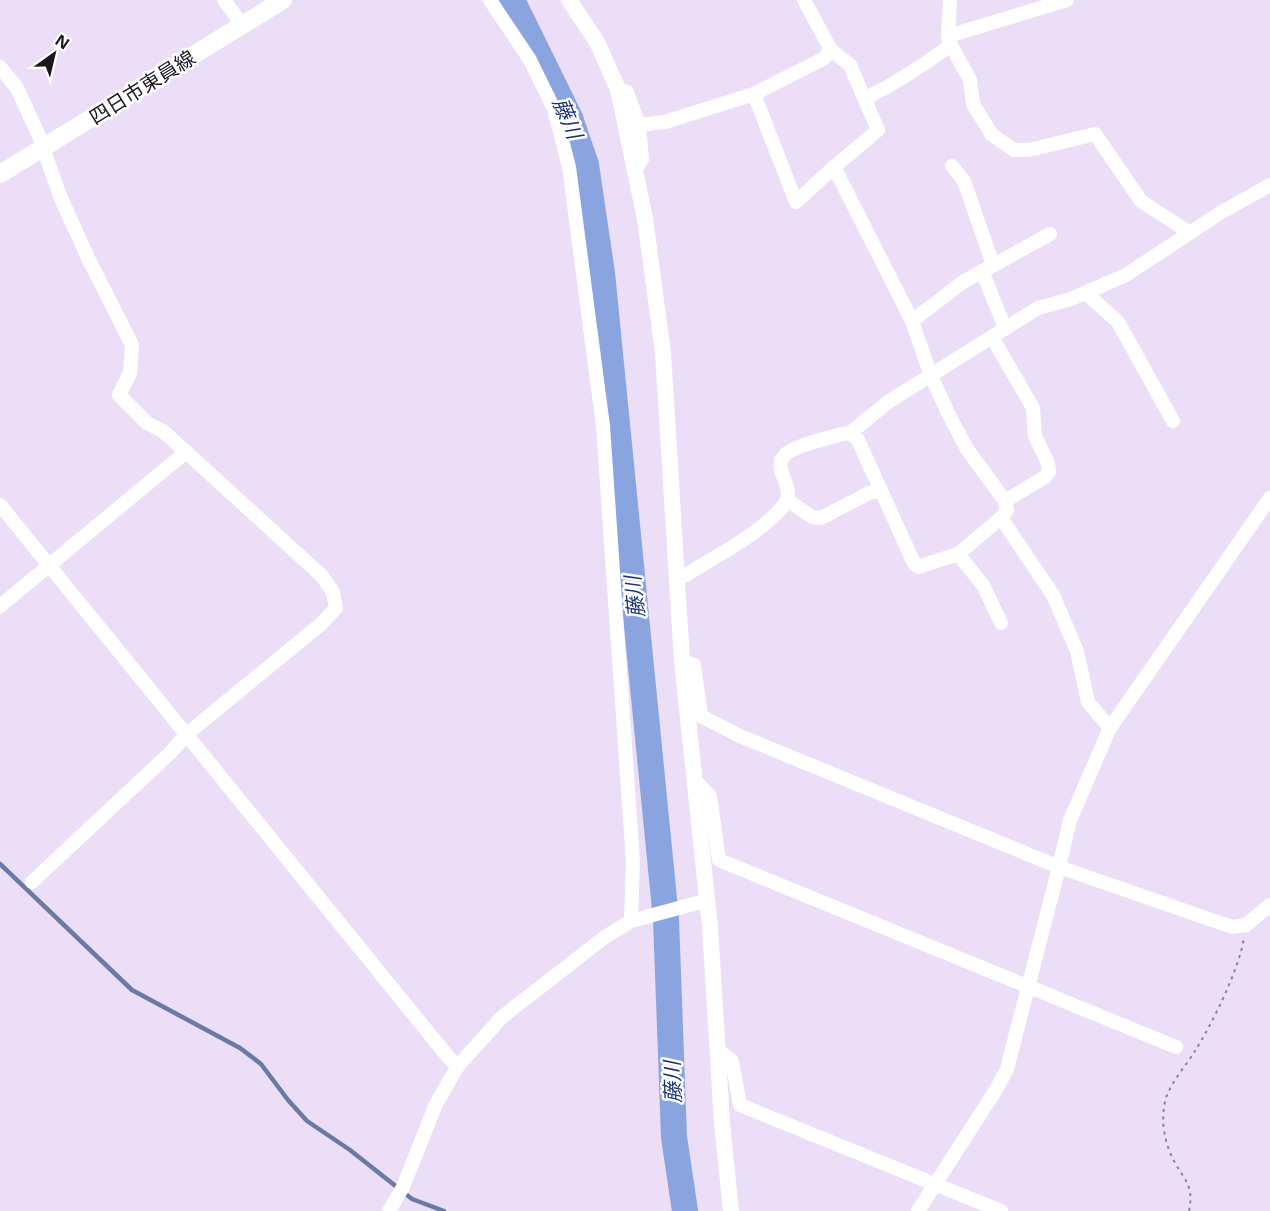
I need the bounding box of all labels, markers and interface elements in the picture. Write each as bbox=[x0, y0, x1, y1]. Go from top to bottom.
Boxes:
north arrow bbox=[24, 24, 84, 84]
text: N bbox=[51, 29, 74, 54]
street label: 四日市東員線 bbox=[84, 44, 200, 130]
water label: 藤川 bbox=[547, 93, 590, 145]
water label: 藤川 bbox=[618, 573, 650, 619]
water label: 藤川 bbox=[657, 1059, 687, 1103]

